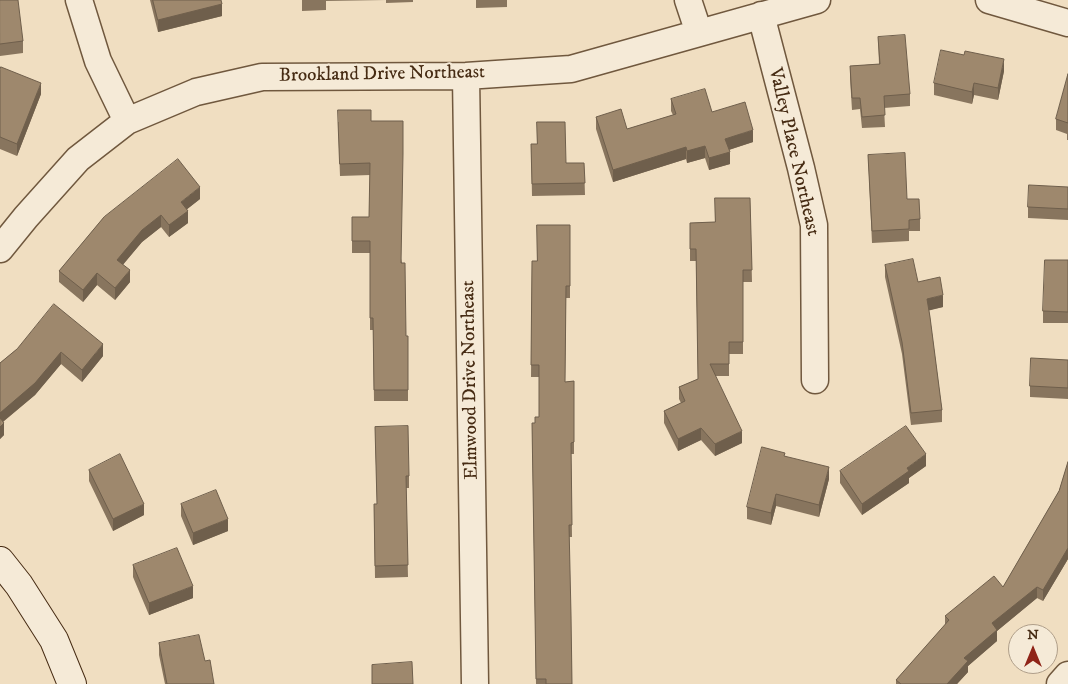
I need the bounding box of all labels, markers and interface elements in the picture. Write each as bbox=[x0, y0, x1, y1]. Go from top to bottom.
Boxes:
street label: Brookland Drive Northeast bbox=[279, 62, 485, 88]
street label: Valley Place Northeast bbox=[763, 66, 823, 238]
street label: Elmwood Drive Northeast bbox=[458, 280, 484, 480]
north arrow bbox=[1008, 624, 1058, 674]
text: N bbox=[1027, 626, 1039, 644]

